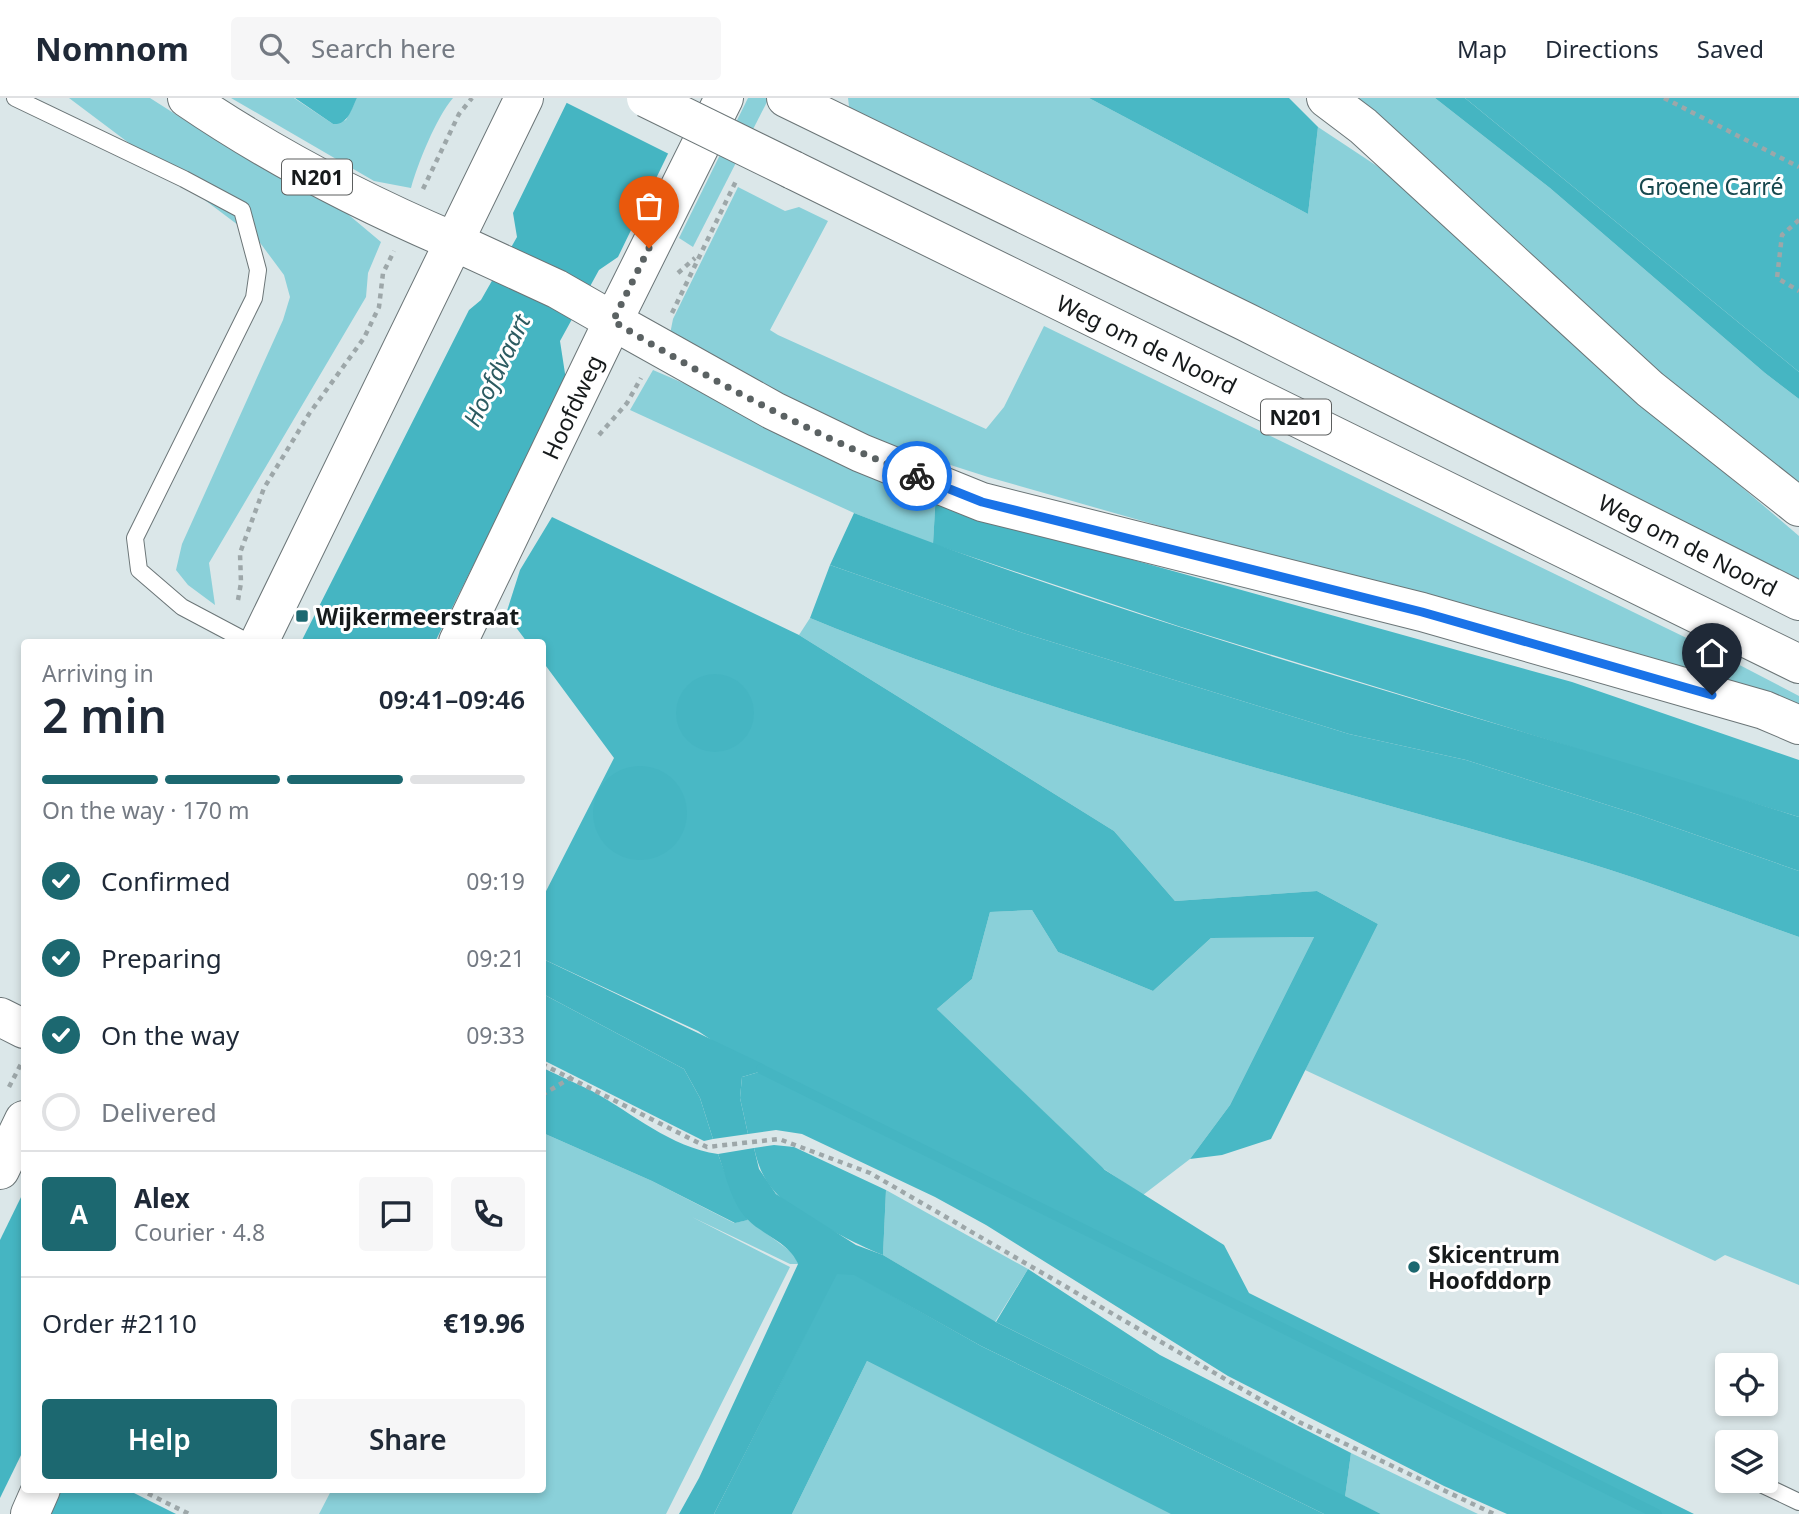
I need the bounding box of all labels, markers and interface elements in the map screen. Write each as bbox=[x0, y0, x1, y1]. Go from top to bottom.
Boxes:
search box bbox=[231, 17, 721, 80]
text: Nomnom bbox=[35, 26, 189, 71]
icon: search bbox=[255, 29, 293, 67]
text: Search here bbox=[311, 30, 456, 66]
text: Map bbox=[1457, 32, 1507, 65]
text: Directions bbox=[1545, 32, 1659, 65]
text: Saved bbox=[1697, 32, 1764, 65]
road number: N201 bbox=[282, 160, 352, 194]
park label: Groene Carré bbox=[1639, 170, 1783, 202]
pin bbox=[619, 176, 679, 248]
icon: bag bbox=[630, 187, 668, 225]
street label: Weg om de Noord bbox=[1051, 286, 1243, 402]
water label: Hoofdvaart bbox=[455, 308, 538, 432]
street label: Hoofdweg bbox=[534, 349, 610, 465]
road number: N201 bbox=[1261, 400, 1331, 434]
courier bbox=[882, 441, 952, 511]
icon: bike bbox=[898, 457, 936, 495]
street label: Weg om de Noord bbox=[1593, 486, 1783, 604]
place label: Wijkermeerstraat bbox=[316, 600, 519, 632]
marker: Wijkermeerstraat bbox=[294, 608, 310, 624]
pin bbox=[1682, 623, 1742, 695]
icon: home bbox=[1693, 634, 1731, 672]
text: Arriving in bbox=[42, 657, 154, 689]
text: 09:41–09:46 bbox=[379, 681, 525, 717]
text: 2 min bbox=[42, 684, 167, 746]
text: On the way · 170 m bbox=[42, 794, 249, 826]
icon: check bbox=[42, 862, 80, 900]
text: Confirmed bbox=[101, 863, 231, 899]
text: 09:19 bbox=[466, 865, 525, 897]
icon: check bbox=[42, 939, 80, 977]
text: Preparing bbox=[101, 940, 222, 976]
text: 09:21 bbox=[466, 942, 525, 974]
icon: check bbox=[42, 1016, 80, 1054]
text: On the way bbox=[101, 1017, 239, 1053]
text: 09:33 bbox=[466, 1019, 525, 1051]
text: Delivered bbox=[101, 1094, 217, 1130]
button: chat bbox=[359, 1177, 433, 1251]
button: phone bbox=[451, 1177, 525, 1251]
text: Alex bbox=[134, 1180, 190, 1216]
text: A bbox=[70, 1196, 88, 1232]
text: Courier · 4.8 bbox=[134, 1216, 265, 1248]
place label: Skicentrum Hoofddorp bbox=[1428, 1238, 1560, 1296]
marker: Skicentrum Hoofddorp bbox=[1406, 1259, 1422, 1275]
text: Order #2110 bbox=[42, 1305, 197, 1341]
text: €19.96 bbox=[443, 1305, 525, 1341]
map controls bbox=[1715, 1353, 1778, 1493]
button: locate bbox=[1715, 1353, 1778, 1416]
button: Help bbox=[42, 1399, 277, 1479]
button: Share bbox=[291, 1399, 525, 1479]
button: layers bbox=[1715, 1430, 1778, 1493]

